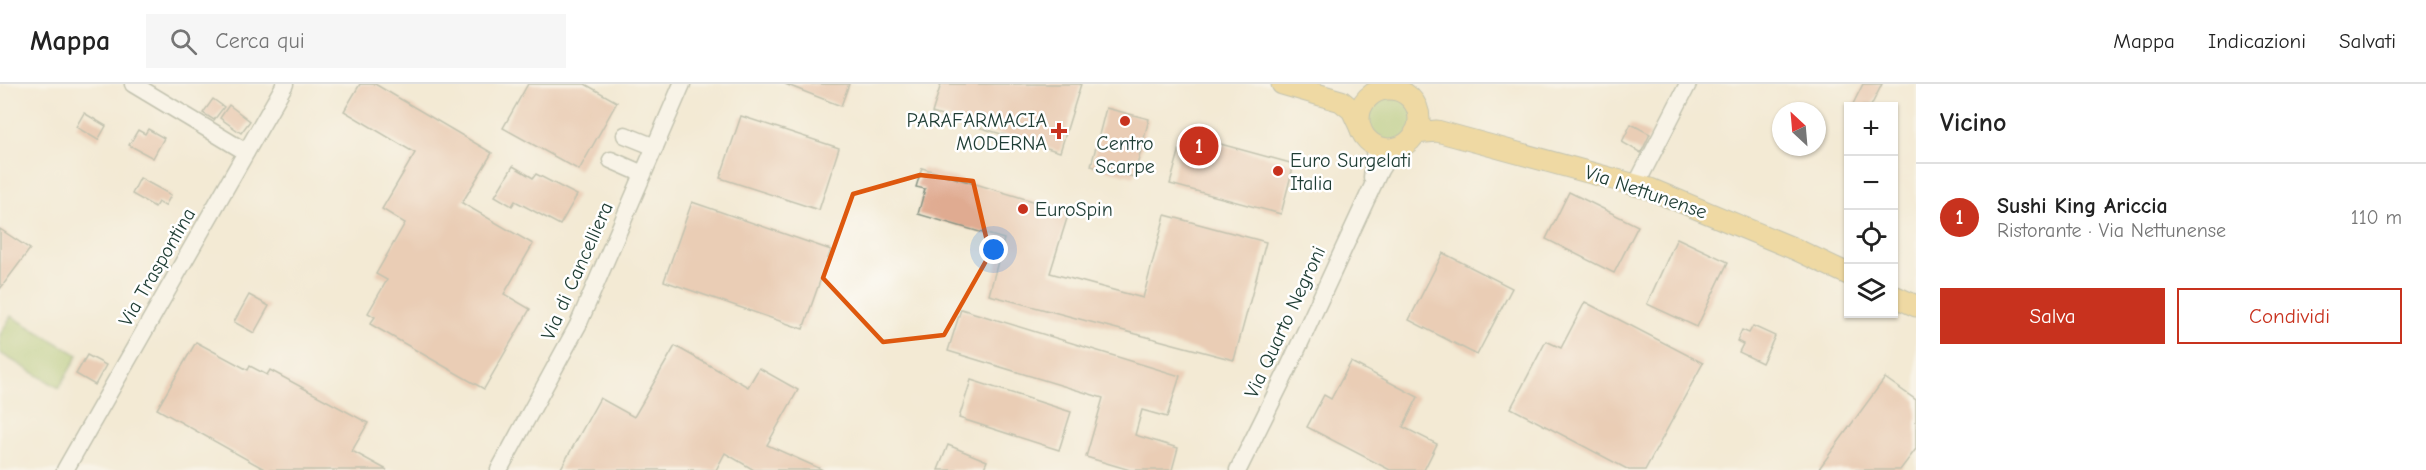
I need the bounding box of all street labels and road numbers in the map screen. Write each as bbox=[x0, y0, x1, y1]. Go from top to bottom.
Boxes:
street label: Via Nettunense bbox=[1582, 160, 1710, 224]
street label: Via di Cancelliera bbox=[536, 198, 618, 344]
street label: Via Traspontina bbox=[114, 204, 200, 330]
street label: Via Quarto Negroni bbox=[1240, 242, 1330, 402]

